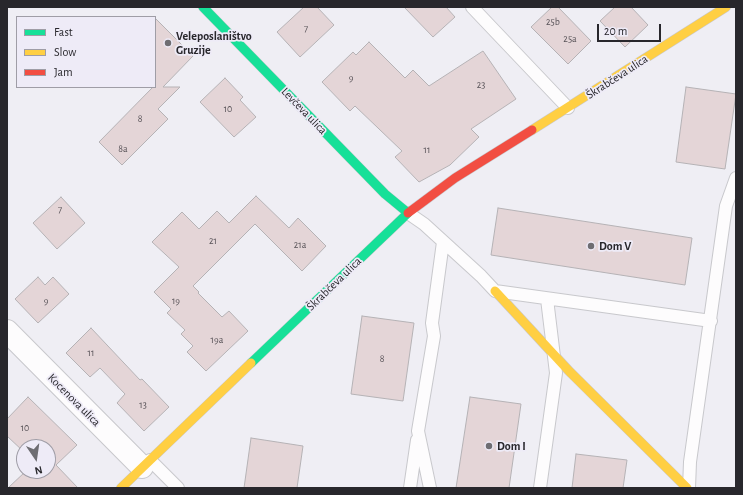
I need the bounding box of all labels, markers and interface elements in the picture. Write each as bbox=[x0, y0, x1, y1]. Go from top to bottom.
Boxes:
legend bbox=[16, 16, 156, 88]
house number: 25b bbox=[546, 16, 560, 28]
scale bar bbox=[599, 16, 663, 42]
house number: 7 bbox=[304, 23, 308, 35]
text: 20 m bbox=[604, 25, 627, 37]
text: Fast bbox=[54, 26, 73, 38]
place label: Veleposlaništvo Gruzije bbox=[176, 29, 252, 57]
house number: 25a bbox=[563, 33, 577, 45]
marker: Veleposlaništvo Gruzije bbox=[163, 38, 173, 48]
text: Slow bbox=[54, 46, 76, 58]
street label: Škrabčeva ulica bbox=[583, 52, 651, 102]
text: Jam bbox=[54, 66, 73, 78]
house number: 9 bbox=[349, 72, 353, 84]
house number: 23 bbox=[477, 79, 485, 91]
street label: Levčeva ulica bbox=[278, 84, 330, 138]
house number: 10 bbox=[224, 103, 232, 115]
house number: 8 bbox=[138, 113, 142, 125]
house number: 8a bbox=[118, 143, 128, 155]
house number: 11 bbox=[424, 144, 430, 156]
house number: 7 bbox=[58, 204, 62, 216]
house number: 21 bbox=[209, 235, 217, 247]
house number: 21a bbox=[294, 239, 306, 251]
place label: Dom V bbox=[599, 239, 631, 253]
marker: Dom V bbox=[586, 241, 596, 251]
street label: Škrabčeva ulica bbox=[303, 254, 365, 314]
house number: 9 bbox=[44, 295, 48, 307]
house number: 19 bbox=[172, 295, 180, 307]
house number: 19a bbox=[211, 334, 223, 346]
house number: 11 bbox=[88, 347, 94, 359]
house number: 8 bbox=[380, 353, 384, 365]
street label: Kocenova ulica bbox=[45, 371, 103, 429]
house number: 13 bbox=[139, 399, 147, 411]
house number: 10 bbox=[21, 422, 29, 434]
north arrow bbox=[16, 439, 56, 479]
place label: Dom I bbox=[497, 439, 526, 453]
marker: Dom I bbox=[484, 441, 494, 451]
text: N bbox=[34, 464, 44, 476]

